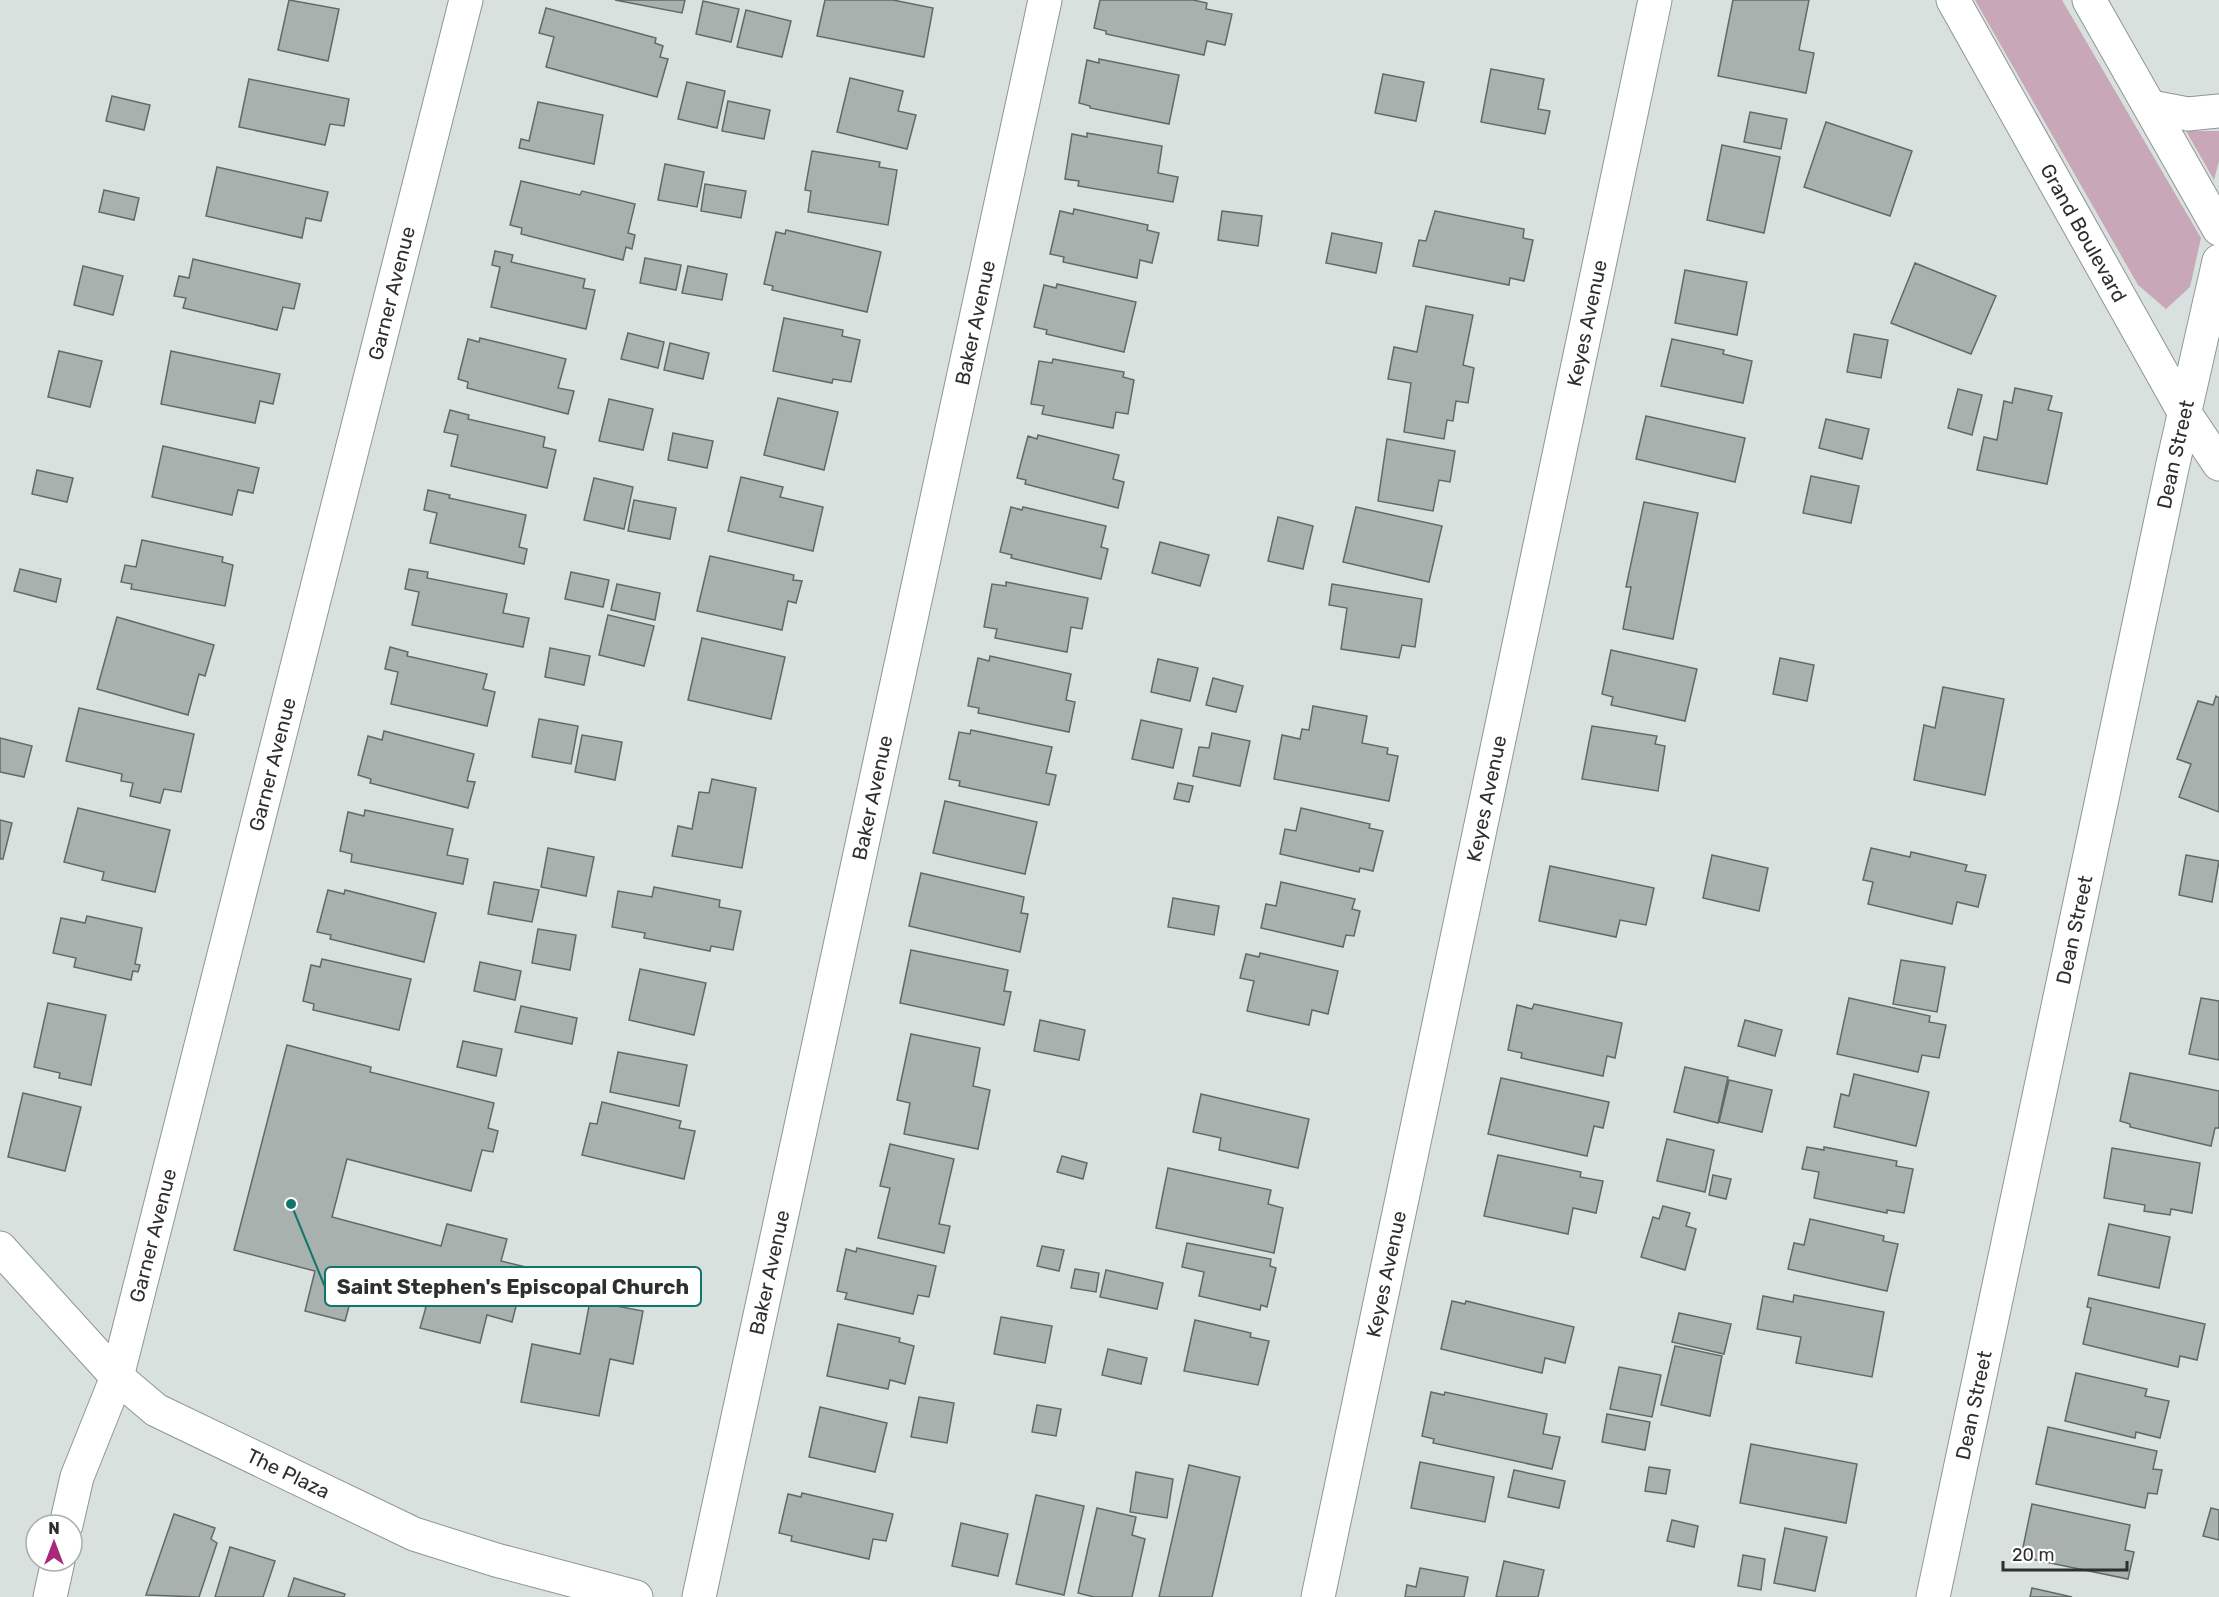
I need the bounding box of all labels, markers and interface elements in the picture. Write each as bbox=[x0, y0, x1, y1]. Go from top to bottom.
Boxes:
street label: Grand Boulevard bbox=[2035, 160, 2132, 306]
street label: Garner Avenue bbox=[363, 224, 420, 363]
street label: Baker Avenue bbox=[950, 258, 1000, 387]
street label: Keyes Avenue bbox=[1562, 258, 1612, 389]
street label: Dean Street bbox=[2152, 397, 2199, 511]
street label: Garner Avenue bbox=[244, 695, 301, 834]
street label: Baker Avenue bbox=[847, 733, 897, 862]
street label: Keyes Avenue bbox=[1461, 733, 1512, 864]
street label: Dean Street bbox=[2051, 873, 2098, 987]
street label: Garner Avenue bbox=[124, 1166, 181, 1305]
street label: Baker Avenue bbox=[744, 1208, 794, 1337]
street label: Keyes Avenue bbox=[1361, 1209, 1411, 1340]
callout: Saint Stephen's Episcopal Church bbox=[325, 1267, 701, 1306]
text: Saint Stephen's Episcopal Church bbox=[337, 1274, 689, 1299]
street label: Dean Street bbox=[1950, 1348, 1997, 1462]
street label: The Plaza bbox=[243, 1443, 334, 1504]
north arrow bbox=[24, 1513, 84, 1573]
text: N bbox=[48, 1519, 60, 1538]
scale bar bbox=[2003, 1534, 2128, 1572]
text: 20 m bbox=[2012, 1544, 2054, 1566]

